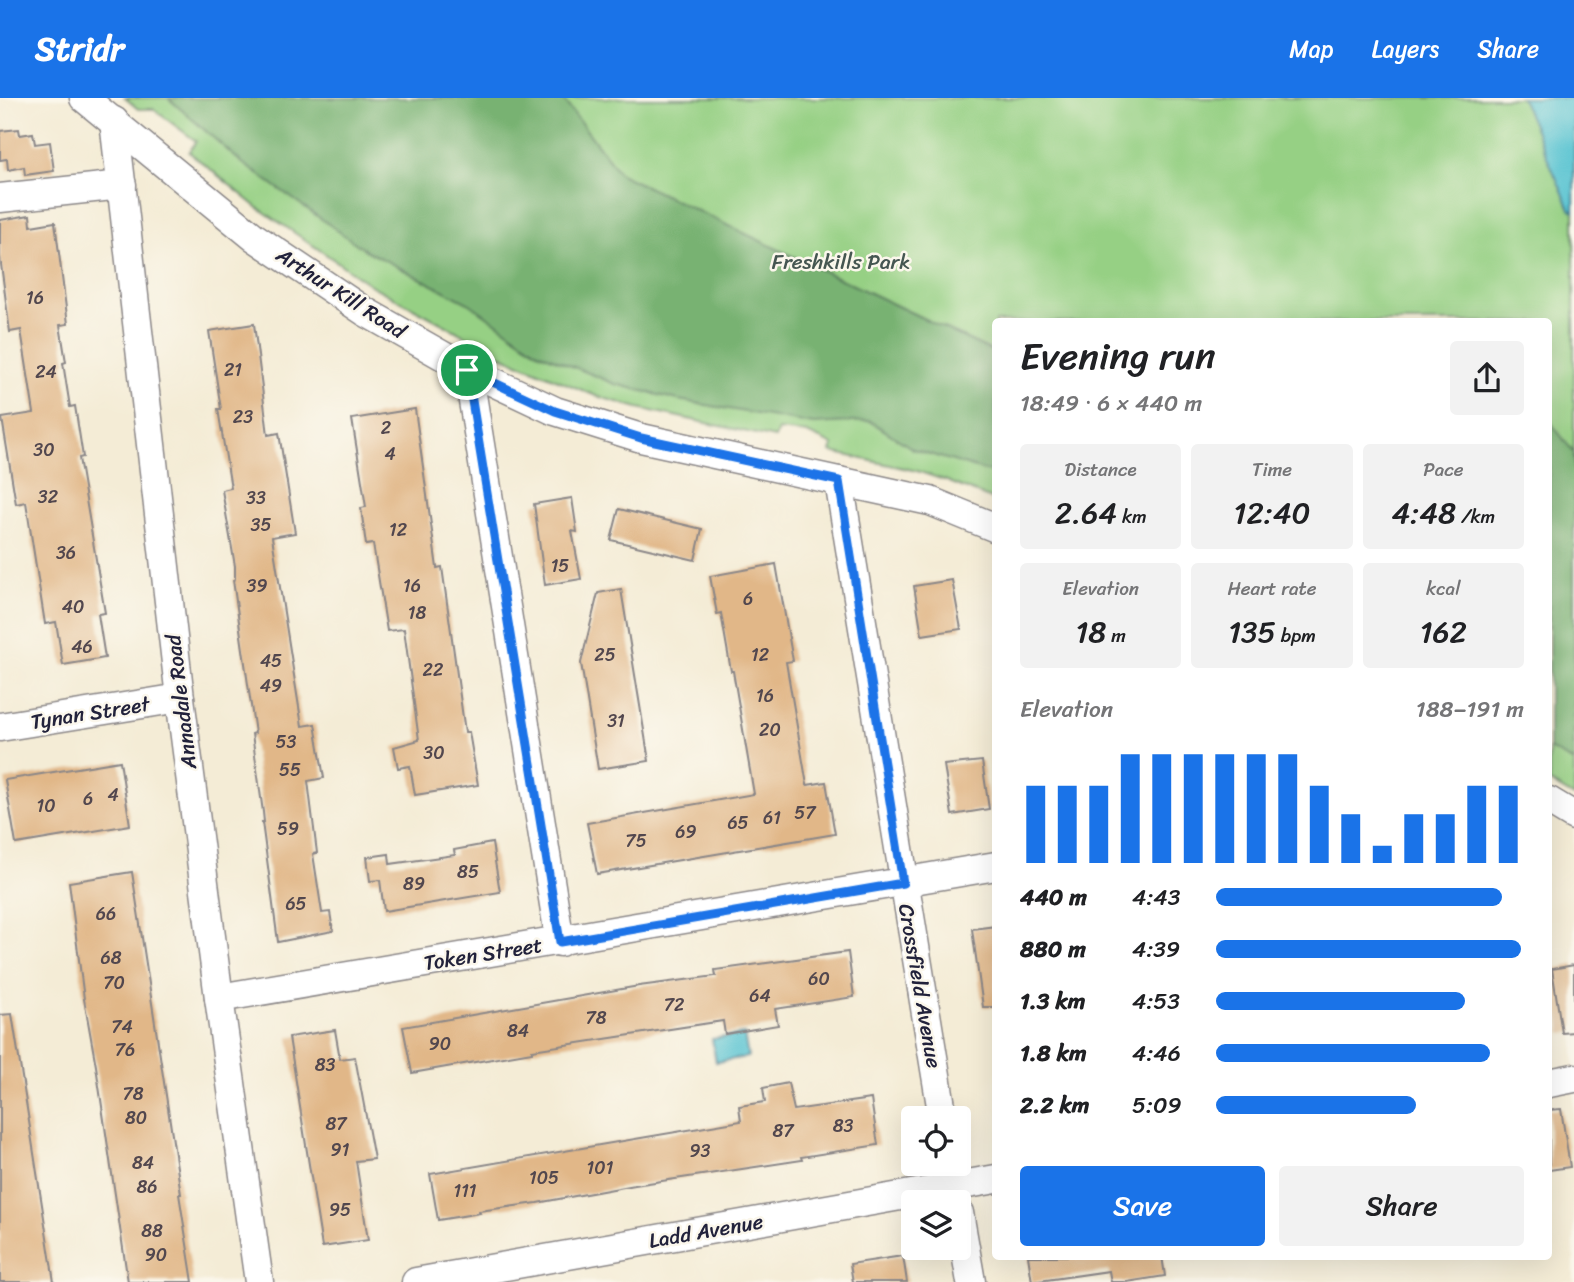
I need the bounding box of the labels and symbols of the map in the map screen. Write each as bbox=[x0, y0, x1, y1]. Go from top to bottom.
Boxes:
street label: Arthur Kill Road bbox=[267, 236, 415, 350]
park label: Freshkills Park bbox=[772, 243, 910, 281]
house number: 16 bbox=[26, 282, 44, 314]
pin bbox=[437, 340, 497, 400]
house number: 21 bbox=[224, 354, 242, 386]
house number: 24 bbox=[35, 356, 57, 388]
house number: 23 bbox=[233, 401, 253, 433]
house number: 2 bbox=[381, 412, 391, 444]
house number: 30 bbox=[33, 434, 55, 466]
house number: 4 bbox=[384, 438, 396, 470]
house number: 32 bbox=[38, 481, 58, 513]
house number: 33 bbox=[246, 482, 266, 514]
house number: 35 bbox=[251, 509, 271, 541]
house number: 12 bbox=[389, 514, 407, 546]
house number: 36 bbox=[56, 537, 76, 569]
house number: 15 bbox=[551, 550, 569, 582]
house number: 39 bbox=[247, 570, 267, 602]
house number: 16 bbox=[403, 570, 421, 602]
house number: 6 bbox=[743, 583, 753, 615]
house number: 40 bbox=[62, 591, 84, 623]
house number: 18 bbox=[408, 597, 426, 629]
house number: 46 bbox=[71, 631, 93, 663]
street label: Annadale Road bbox=[154, 631, 208, 772]
house number: 25 bbox=[594, 639, 616, 671]
house number: 12 bbox=[751, 639, 769, 671]
house number: 45 bbox=[260, 645, 282, 677]
house number: 22 bbox=[423, 654, 443, 686]
house number: 49 bbox=[260, 670, 282, 702]
house number: 16 bbox=[756, 680, 774, 712]
street label: Tynan Street bbox=[28, 685, 154, 741]
house number: 31 bbox=[607, 705, 625, 737]
house number: 20 bbox=[759, 714, 781, 746]
house number: 53 bbox=[276, 726, 297, 758]
house number: 30 bbox=[423, 737, 445, 769]
house number: 55 bbox=[279, 754, 301, 786]
house number: 4 bbox=[107, 779, 119, 811]
house number: 6 bbox=[83, 783, 93, 815]
house number: 10 bbox=[36, 790, 56, 822]
house number: 57 bbox=[794, 797, 817, 829]
house number: 61 bbox=[763, 802, 781, 834]
house number: 65 bbox=[727, 807, 749, 839]
house number: 59 bbox=[277, 813, 299, 845]
house number: 69 bbox=[675, 816, 697, 848]
house number: 75 bbox=[625, 825, 647, 857]
house number: 85 bbox=[457, 856, 479, 888]
house number: 89 bbox=[403, 868, 425, 900]
house number: 65 bbox=[285, 888, 307, 920]
house number: 66 bbox=[96, 898, 116, 930]
street label: Crossfield Avenue bbox=[887, 901, 953, 1072]
street label: Token Street bbox=[421, 926, 545, 982]
house number: 68 bbox=[100, 942, 122, 974]
house number: 60 bbox=[808, 963, 830, 995]
house number: 70 bbox=[103, 967, 125, 999]
house number: 64 bbox=[749, 980, 771, 1012]
house number: 72 bbox=[664, 989, 684, 1021]
house number: 78 bbox=[585, 1002, 607, 1034]
house number: 74 bbox=[111, 1011, 133, 1043]
house number: 84 bbox=[507, 1015, 529, 1047]
house number: 90 bbox=[429, 1028, 451, 1060]
house number: 76 bbox=[115, 1034, 135, 1066]
house number: 83 bbox=[315, 1049, 335, 1081]
house number: 78 bbox=[122, 1078, 144, 1110]
house number: 80 bbox=[125, 1102, 147, 1134]
house number: 87 bbox=[325, 1108, 348, 1140]
house number: 83 bbox=[833, 1110, 853, 1142]
house number: 87 bbox=[772, 1115, 795, 1147]
house number: 91 bbox=[331, 1134, 350, 1166]
house number: 93 bbox=[690, 1135, 711, 1167]
house number: 84 bbox=[132, 1147, 154, 1179]
house number: 101 bbox=[587, 1152, 614, 1184]
house number: 105 bbox=[529, 1162, 559, 1194]
house number: 86 bbox=[136, 1171, 158, 1203]
house number: 111 bbox=[453, 1175, 477, 1207]
house number: 95 bbox=[329, 1194, 351, 1226]
street label: Ladd Avenue bbox=[646, 1202, 766, 1260]
house number: 88 bbox=[141, 1215, 163, 1247]
house number: 90 bbox=[145, 1239, 167, 1271]

